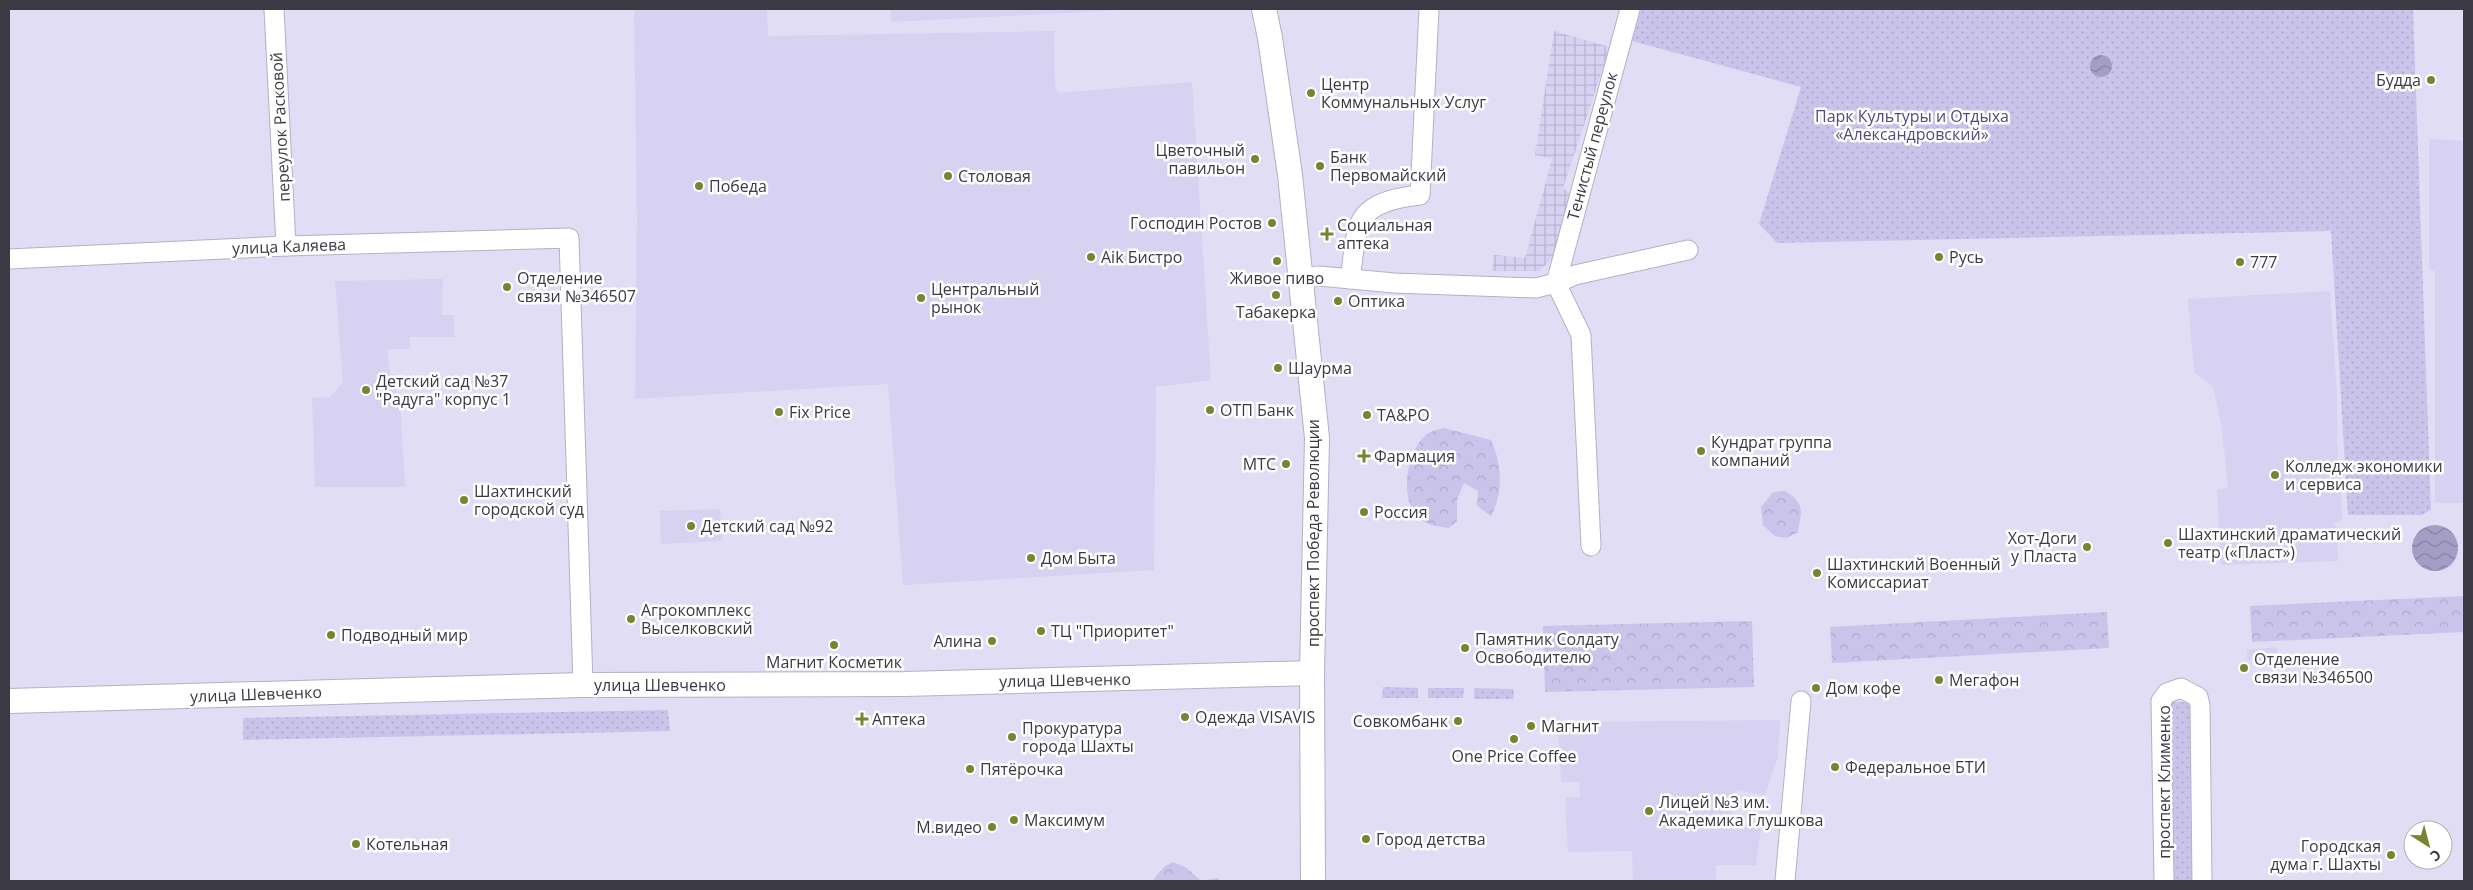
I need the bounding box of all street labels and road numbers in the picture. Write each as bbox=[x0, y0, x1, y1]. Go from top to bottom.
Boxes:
street label: переулок Расковой bbox=[265, 52, 295, 202]
street label: Тенистый переулок bbox=[1562, 69, 1623, 223]
street label: улица Каляева bbox=[232, 233, 346, 259]
street label: проспект Победа Революции bbox=[1302, 419, 1324, 647]
street label: улица Шевченко bbox=[999, 668, 1131, 692]
street label: улица Шевченко bbox=[594, 674, 726, 696]
street label: улица Шевченко bbox=[190, 681, 322, 707]
street label: проспект Клименко bbox=[2153, 705, 2175, 859]

